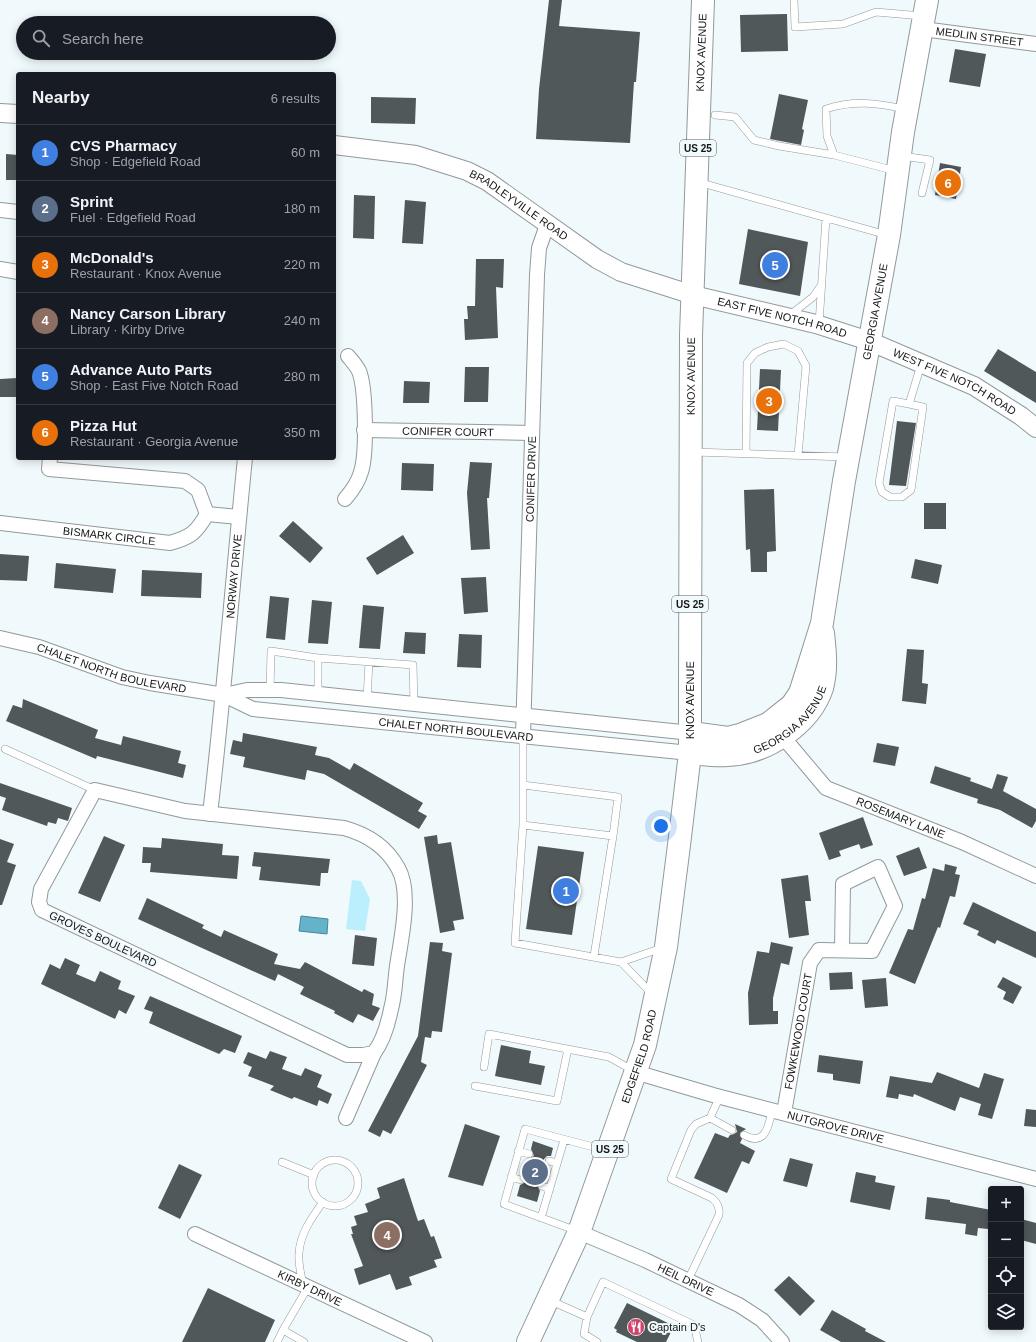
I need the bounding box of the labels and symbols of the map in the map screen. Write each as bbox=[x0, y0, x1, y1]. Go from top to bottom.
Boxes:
street label: KNOX AVENUE bbox=[694, 13, 709, 92]
street label: MEDLIN STREET bbox=[935, 25, 1024, 48]
road number: US 25 bbox=[680, 140, 716, 156]
street label: BRADLEYVILLE ROAD bbox=[468, 167, 570, 242]
pin: 6 bbox=[935, 168, 961, 198]
pin: 5 bbox=[762, 250, 788, 280]
street label: GEORGIA AVENUE bbox=[860, 263, 890, 361]
street label: EAST FIVE NOTCH ROAD bbox=[716, 295, 848, 340]
street label: KNOX AVENUE bbox=[685, 337, 697, 415]
street label: WEST FIVE NOTCH ROAD bbox=[891, 346, 1018, 417]
pin: 3 bbox=[756, 386, 782, 416]
street label: CONIFER COURT bbox=[402, 425, 494, 438]
street label: CONIFER DRIVE bbox=[523, 436, 538, 522]
street label: BISMARK CIRCLE bbox=[62, 524, 156, 547]
street label: NORWAY DRIVE bbox=[224, 534, 244, 619]
road number: US 25 bbox=[672, 596, 708, 612]
street label: CHALET NORTH BOULEVARD bbox=[35, 641, 187, 695]
street label: KNOX AVENUE bbox=[684, 661, 696, 739]
street label: GEORGIA AVENUE bbox=[752, 684, 828, 756]
street label: CHALET NORTH BOULEVARD bbox=[378, 716, 534, 743]
street label: ROSEMARY LANE bbox=[855, 795, 947, 841]
your location bbox=[651, 816, 671, 836]
pin: 1 bbox=[553, 876, 579, 906]
street label: GROVES BOULEVARD bbox=[47, 909, 159, 969]
street label: FOWKEWOOD COURT bbox=[782, 972, 814, 1090]
street label: EDGEFIELD ROAD bbox=[619, 1008, 658, 1105]
street label: NUTGROVE DRIVE bbox=[786, 1109, 885, 1145]
road number: US 25 bbox=[592, 1141, 628, 1157]
pin: 2 bbox=[522, 1157, 548, 1187]
pin: 4 bbox=[374, 1220, 400, 1250]
street label: HEIL DRIVE bbox=[656, 1261, 716, 1298]
street label: KIRBY DRIVE bbox=[276, 1268, 344, 1308]
restaurant icon: Captain D's bbox=[626, 1317, 646, 1337]
place label: Captain D's bbox=[649, 1321, 706, 1333]

